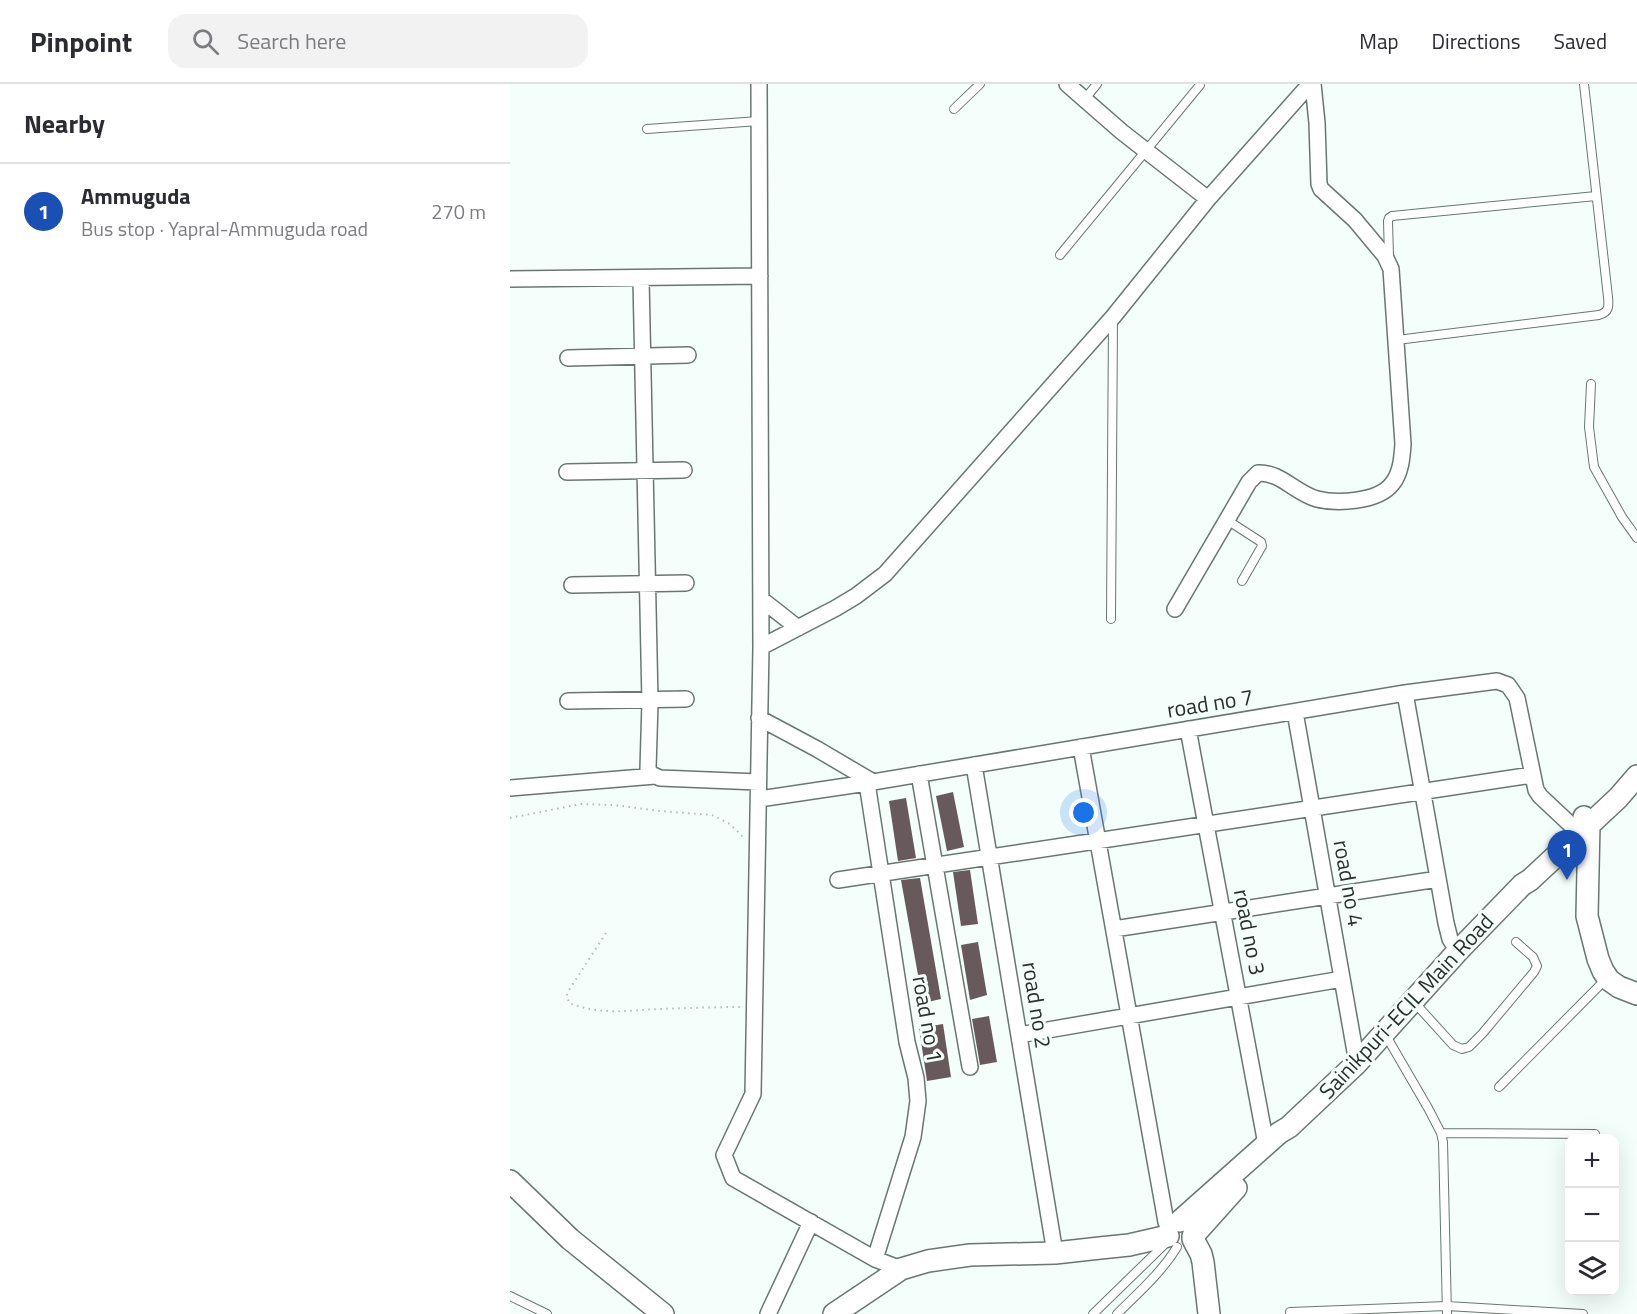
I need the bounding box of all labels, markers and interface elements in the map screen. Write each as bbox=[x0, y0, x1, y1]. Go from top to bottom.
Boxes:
search box bbox=[168, 14, 588, 68]
text: Pinpoint bbox=[30, 20, 132, 63]
text: Search here bbox=[237, 24, 346, 58]
icon: search bbox=[189, 25, 222, 58]
text: Map bbox=[1359, 25, 1399, 57]
text: Directions bbox=[1432, 25, 1521, 57]
text: Saved bbox=[1554, 25, 1607, 57]
text: Nearby bbox=[24, 104, 105, 143]
text: Ammuguda bbox=[81, 179, 191, 213]
text: 1 bbox=[38, 196, 49, 227]
text: 270 m bbox=[431, 196, 486, 227]
text: Bus stop · Yapral-Ammuguda road bbox=[81, 213, 368, 244]
street label: road no 7 bbox=[1164, 679, 1256, 727]
your location bbox=[1069, 798, 1098, 827]
pin: 1 bbox=[1548, 830, 1586, 880]
street label: road no 4 bbox=[1325, 837, 1373, 929]
street label: road no 3 bbox=[1225, 886, 1275, 978]
street label: Sainikpuri-ECIL Main Road bbox=[1310, 905, 1502, 1107]
street label: road no 2 bbox=[1013, 959, 1061, 1051]
street label: road no 1 bbox=[904, 973, 952, 1065]
map controls bbox=[1565, 1134, 1619, 1296]
button: + bbox=[1565, 1134, 1619, 1188]
button: − bbox=[1565, 1188, 1619, 1242]
button: layers bbox=[1565, 1242, 1619, 1296]

